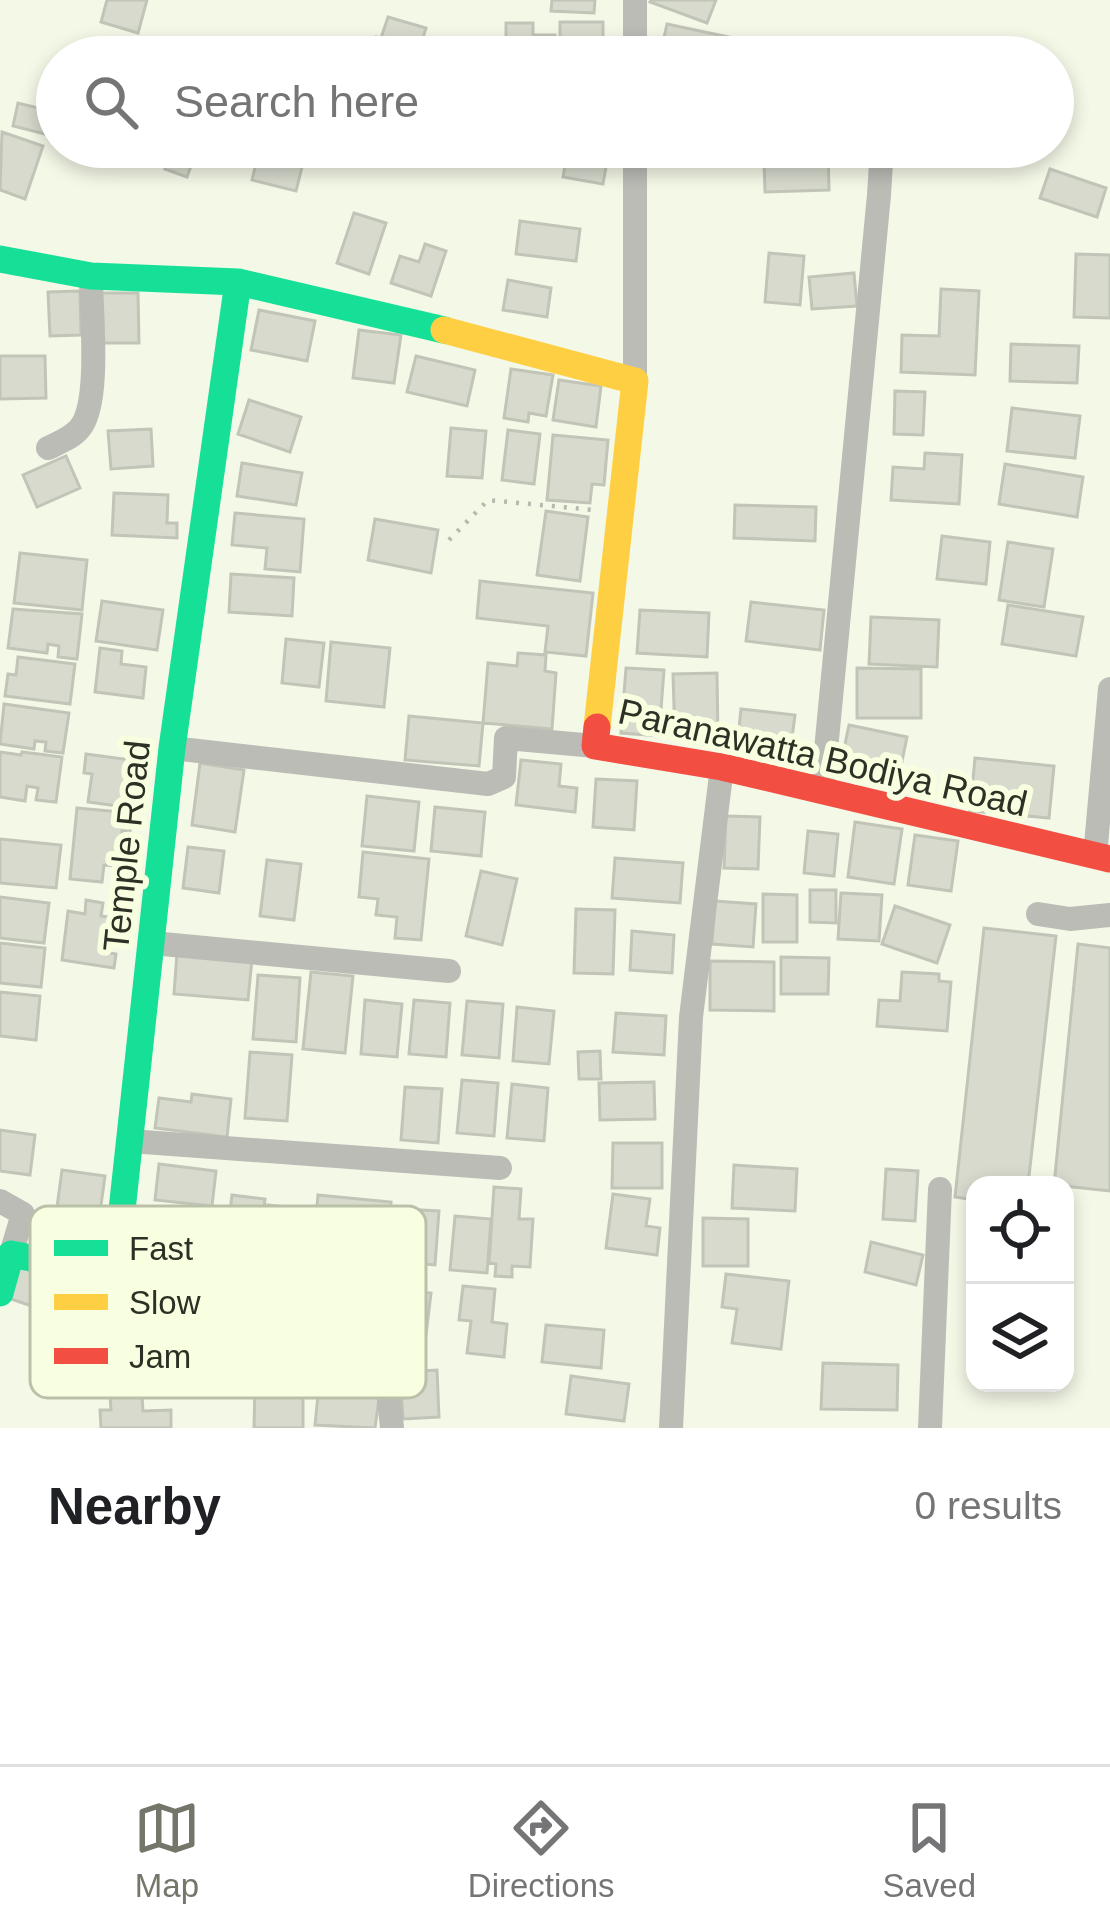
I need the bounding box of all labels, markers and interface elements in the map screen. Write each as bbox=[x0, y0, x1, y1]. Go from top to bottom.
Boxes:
search box bbox=[36, 36, 1074, 168]
icon: search bbox=[78, 69, 144, 135]
text: Search here bbox=[174, 76, 419, 127]
street label: Paranawatta Bodiya Road bbox=[614, 690, 1031, 825]
street label: Temple Road bbox=[95, 738, 158, 954]
map controls bbox=[966, 1176, 1074, 1392]
button: locate bbox=[966, 1176, 1074, 1284]
legend bbox=[30, 1206, 426, 1398]
text: Fast bbox=[129, 1230, 193, 1267]
text: Slow bbox=[129, 1284, 201, 1321]
button: layers bbox=[966, 1284, 1074, 1392]
text: Jam bbox=[129, 1338, 191, 1375]
text: Nearby bbox=[48, 1478, 221, 1535]
text: 0 results bbox=[915, 1484, 1062, 1527]
tab: Map bbox=[134, 1795, 200, 1905]
tab: Directions bbox=[468, 1795, 615, 1905]
tab: Saved bbox=[882, 1795, 976, 1905]

